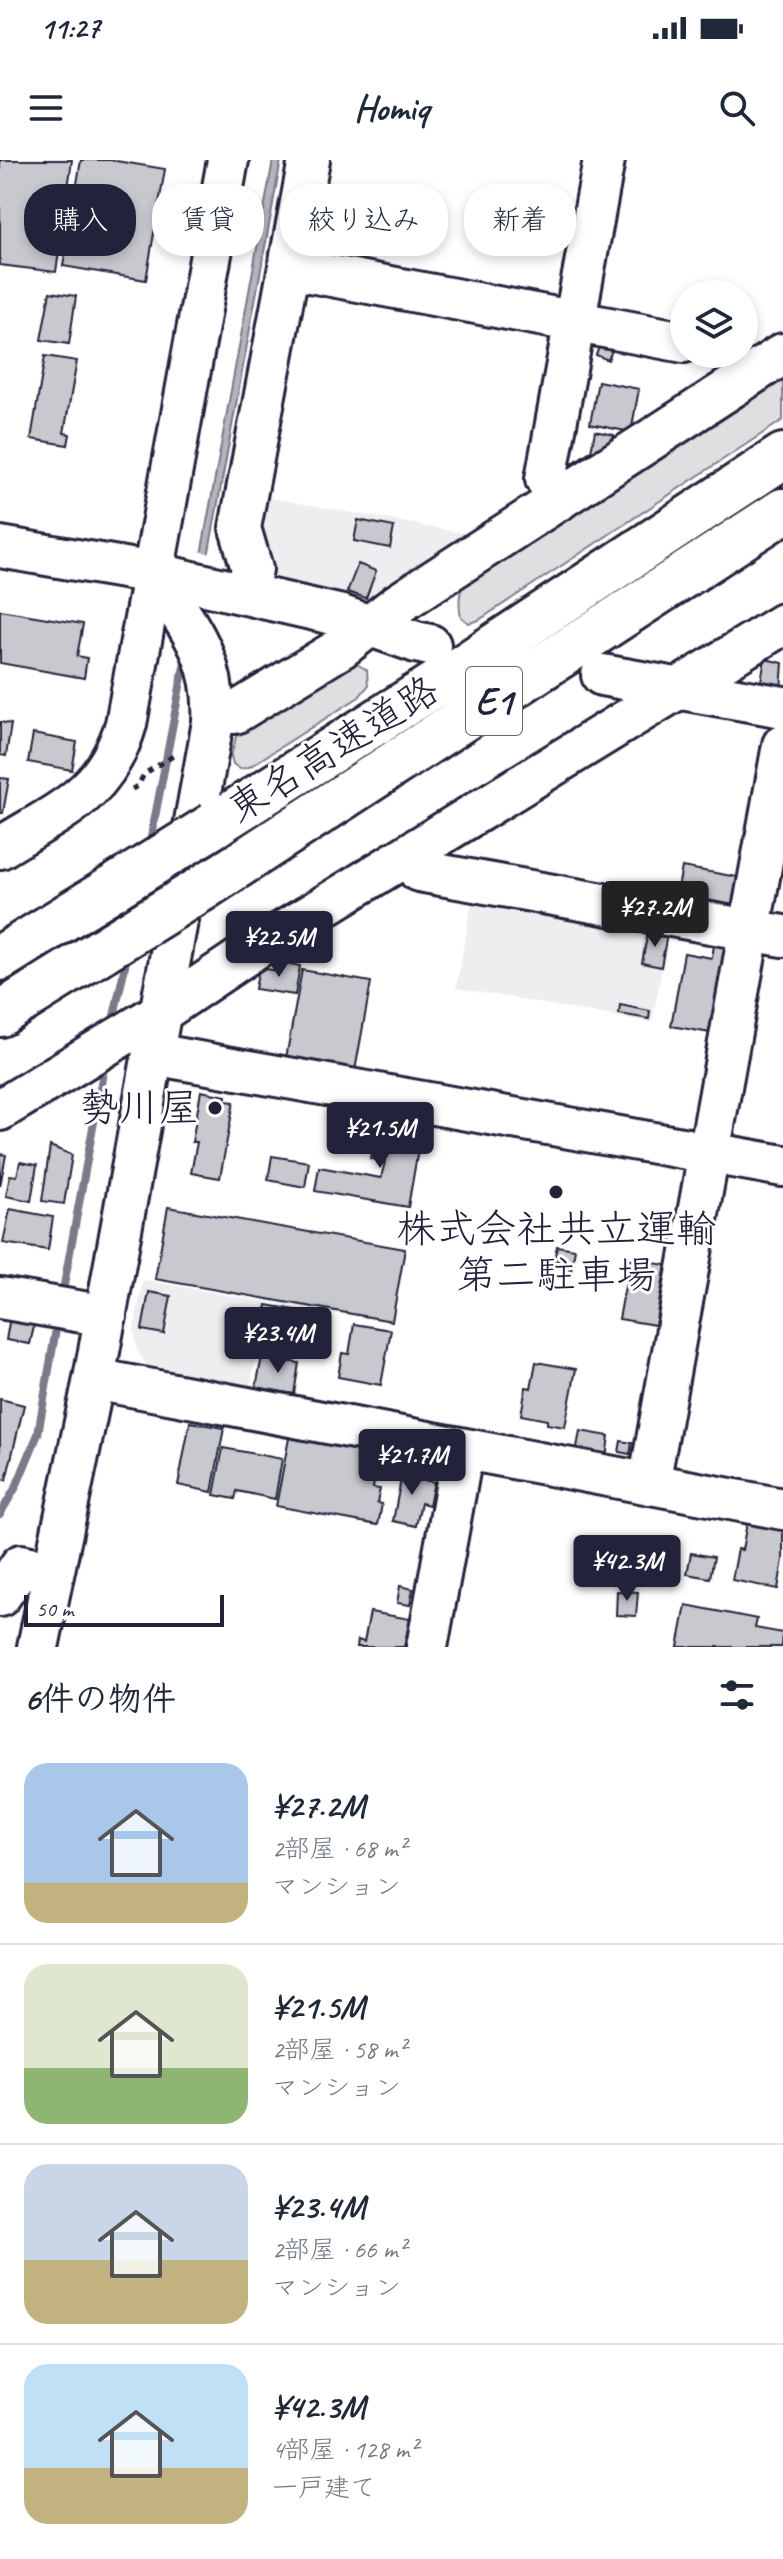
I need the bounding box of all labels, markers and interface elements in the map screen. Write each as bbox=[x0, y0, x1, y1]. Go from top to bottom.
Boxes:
text: 11:27 bbox=[40, 9, 100, 47]
text: Homiq bbox=[354, 85, 429, 131]
icon: menu bbox=[24, 86, 68, 130]
icon: search bbox=[715, 86, 759, 130]
chip: 購入 bbox=[24, 184, 136, 256]
chip: 賃貸 bbox=[152, 184, 264, 256]
chip: 絞り込み bbox=[280, 184, 448, 256]
chip: 新着 bbox=[464, 184, 576, 256]
map controls bbox=[670, 280, 758, 368]
button: layers bbox=[670, 280, 758, 368]
street label: 東名高速道路 bbox=[218, 664, 448, 834]
road number: E1 bbox=[466, 667, 522, 735]
pin: ¥27.2M bbox=[590, 881, 720, 949]
text: ¥27.2M bbox=[620, 890, 690, 923]
pin: ¥22.5M bbox=[214, 911, 344, 979]
text: ¥22.5M bbox=[244, 920, 314, 953]
place label: 勢川屋 bbox=[79, 1083, 199, 1133]
marker: 勢川屋 bbox=[206, 1099, 224, 1117]
pin: ¥21.5M bbox=[315, 1102, 445, 1170]
text: ¥21.5M bbox=[345, 1111, 415, 1144]
marker: 株式会社共立運輸 第二駐車場 bbox=[547, 1183, 565, 1201]
place label: 株式会社共立運輸 第二駐車場 bbox=[396, 1204, 716, 1300]
pin: ¥23.4M bbox=[213, 1307, 343, 1375]
text: ¥23.4M bbox=[243, 1316, 313, 1349]
pin: ¥21.7M bbox=[347, 1429, 477, 1497]
text: ¥21.7M bbox=[377, 1438, 447, 1471]
pin: ¥42.3M bbox=[562, 1535, 692, 1603]
text: ¥42.3M bbox=[592, 1544, 662, 1577]
scale bar bbox=[24, 1591, 224, 1627]
text: 50 m bbox=[36, 1595, 73, 1623]
icon: filters bbox=[715, 1673, 759, 1717]
text: 6件の物件 bbox=[24, 1677, 176, 1720]
text: ¥27.2M bbox=[272, 1784, 365, 1827]
icon: home bbox=[88, 1795, 184, 1891]
text: 2部屋 · 68 m² bbox=[272, 1832, 406, 1865]
text: マンション bbox=[272, 1870, 401, 1903]
text: ¥21.5M bbox=[272, 1985, 364, 2028]
icon: home bbox=[88, 1996, 184, 2092]
text: 2部屋 · 58 m² bbox=[272, 2033, 406, 2066]
text: マンション bbox=[272, 2071, 401, 2104]
text: ¥23.4M bbox=[272, 2185, 365, 2228]
icon: home bbox=[88, 2196, 184, 2292]
text: 2部屋 · 66 m² bbox=[272, 2233, 406, 2266]
text: マンション bbox=[272, 2271, 401, 2304]
text: ¥42.3M bbox=[272, 2385, 365, 2428]
icon: home bbox=[88, 2396, 184, 2492]
text: 4部屋 · 128 m² bbox=[272, 2433, 417, 2466]
text: 一戸建て bbox=[272, 2471, 376, 2504]

